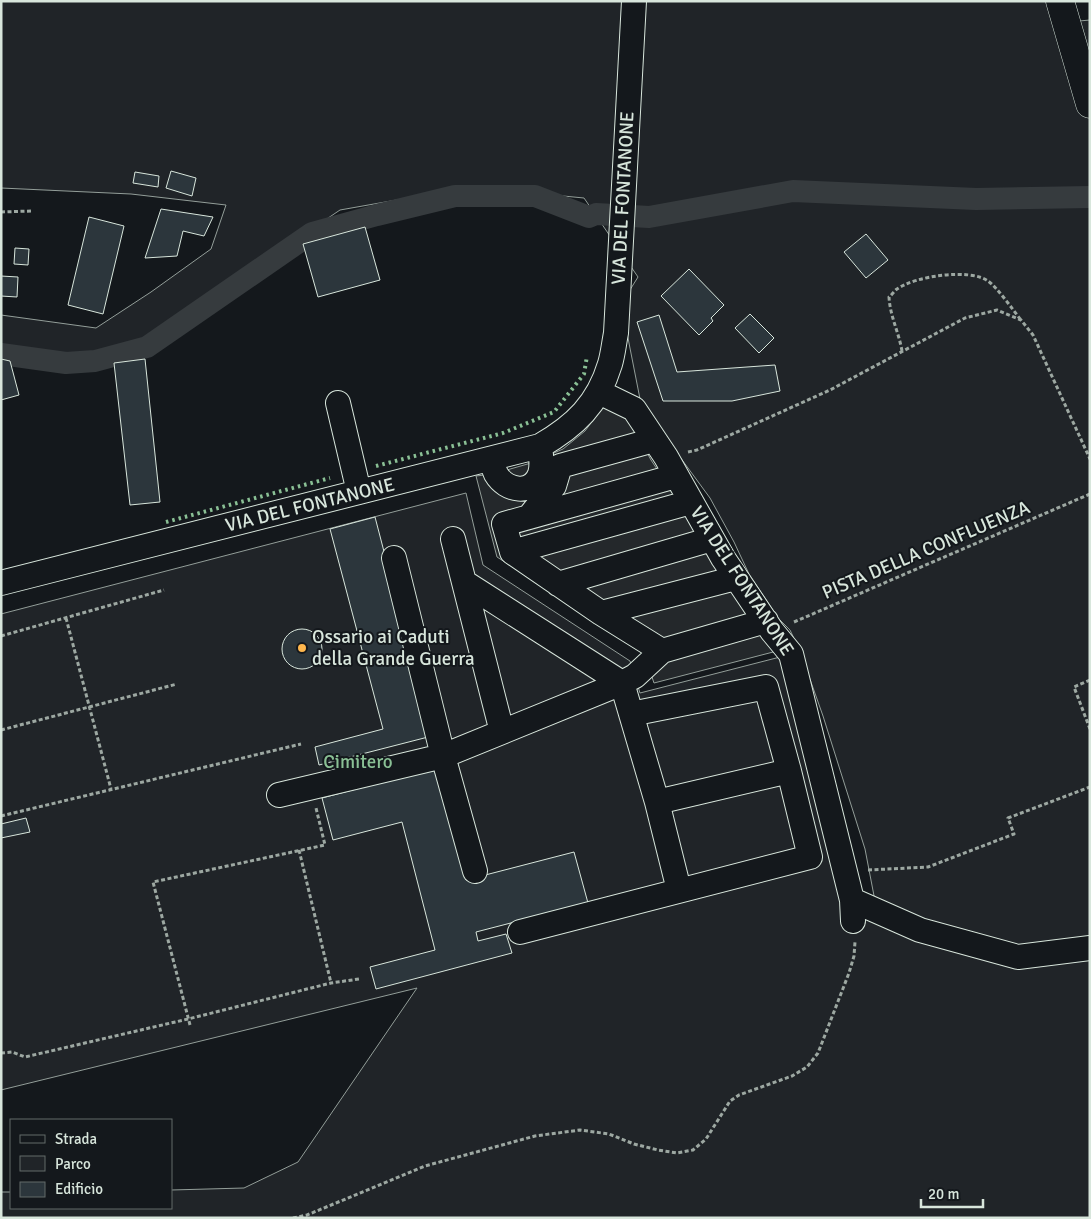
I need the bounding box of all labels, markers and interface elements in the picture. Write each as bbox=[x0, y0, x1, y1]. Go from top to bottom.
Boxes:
street label: VIA DEL FONTANONE bbox=[606, 111, 640, 285]
street label: VIA DEL FONTANONE bbox=[223, 472, 397, 538]
street label: PISTA DELLA CONFLUENZA bbox=[818, 495, 1034, 605]
street label: VIA DEL FONTANONE bbox=[685, 502, 799, 660]
place label: Ossario ai Caduti della Grande Guerra bbox=[312, 625, 475, 671]
marker: Ossario ai Caduti della Grande Guerra bbox=[296, 642, 308, 654]
park label: Cimitero bbox=[323, 750, 393, 774]
legend bbox=[10, 1119, 172, 1209]
text: Strada bbox=[55, 1130, 97, 1148]
text: Parco bbox=[55, 1155, 91, 1173]
scale bar bbox=[921, 1176, 984, 1208]
text: Edificio bbox=[55, 1180, 103, 1198]
text: 20 m bbox=[928, 1185, 959, 1203]

